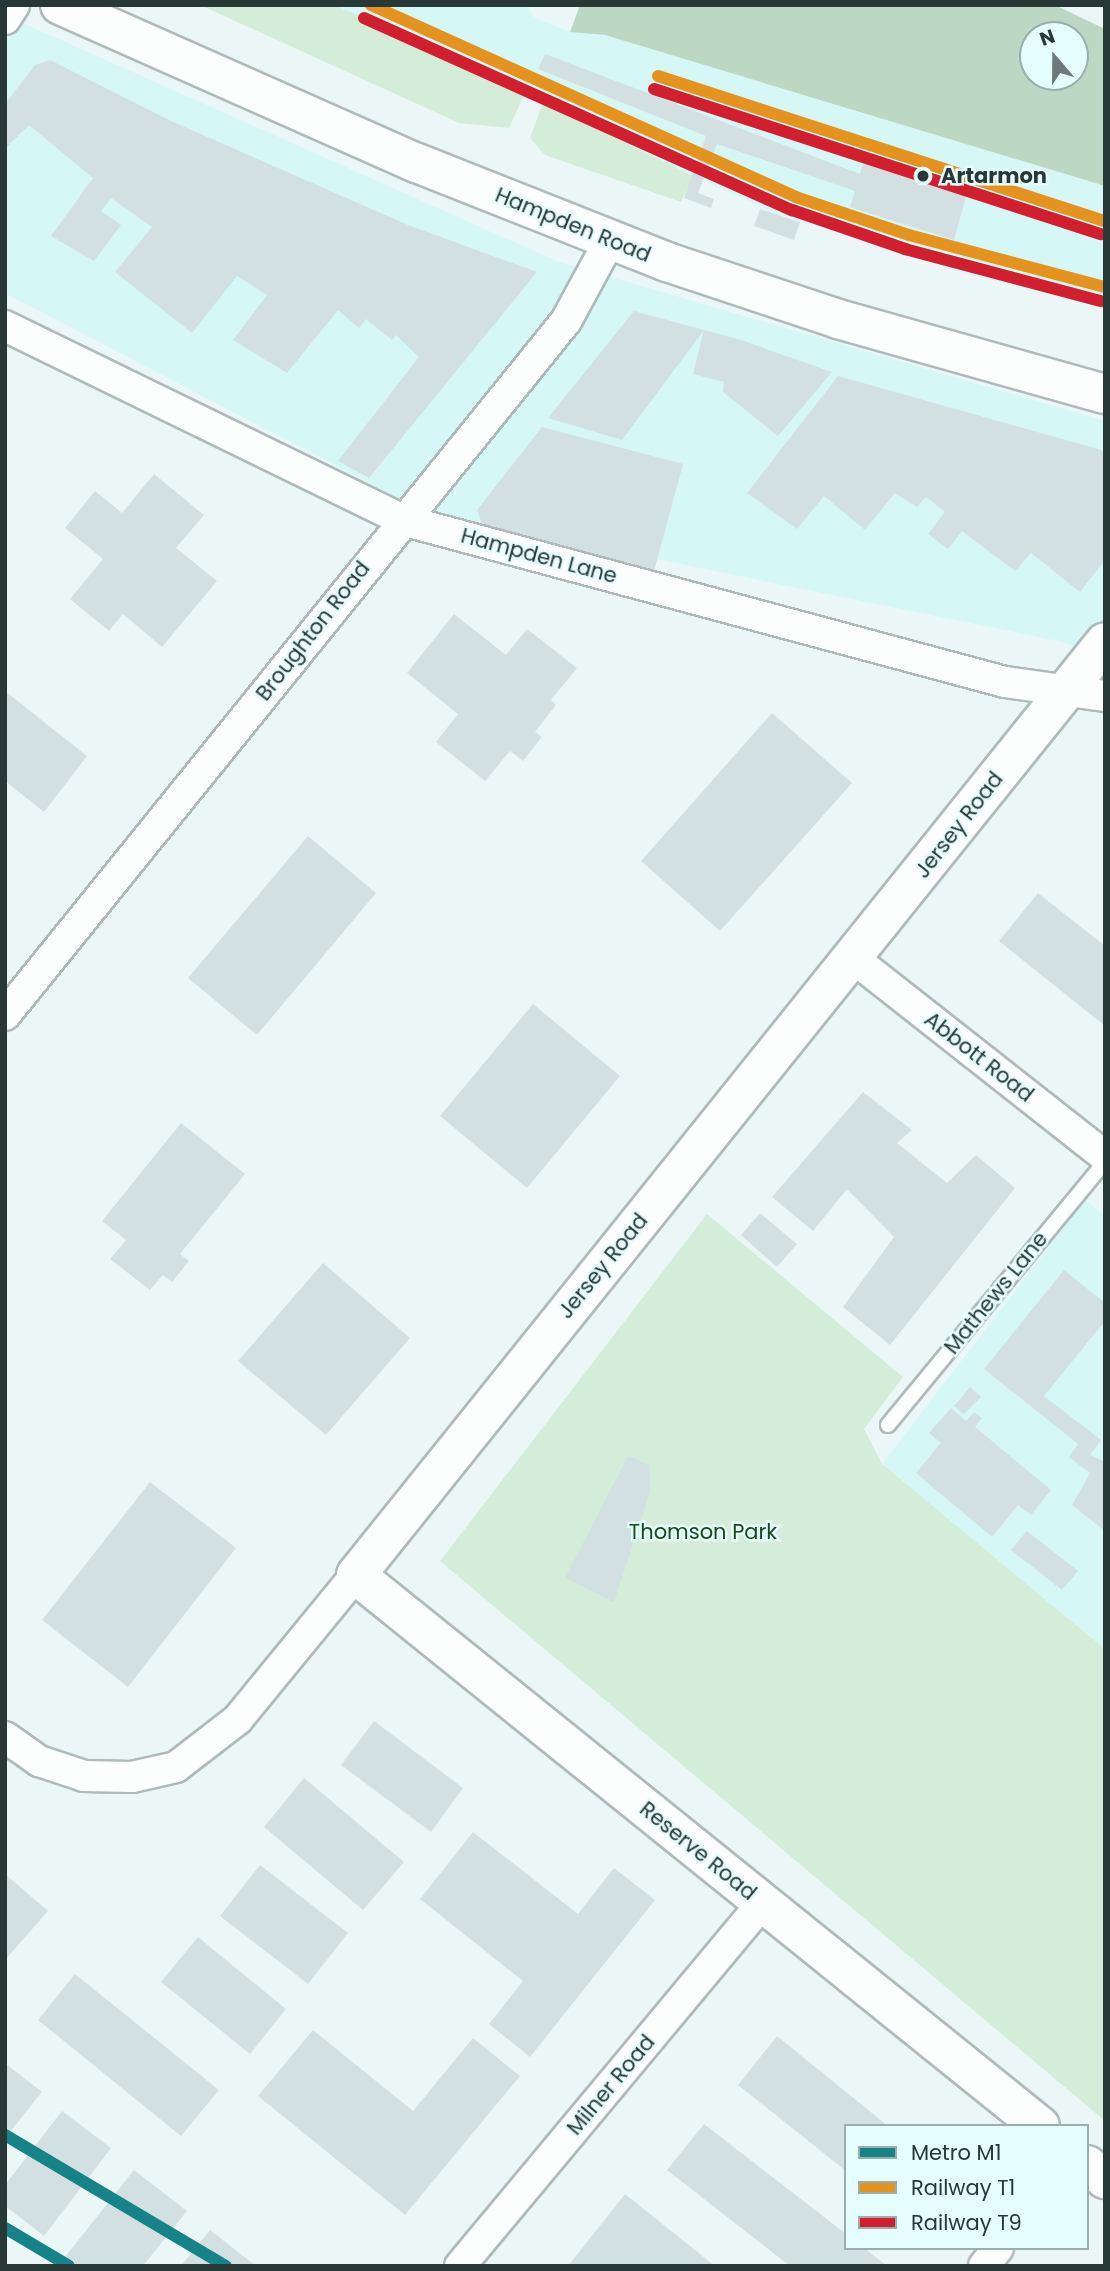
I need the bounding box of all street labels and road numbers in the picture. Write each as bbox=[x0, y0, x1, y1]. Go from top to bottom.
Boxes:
street label: Hampden Road bbox=[492, 182, 654, 268]
street label: Hampden Lane bbox=[458, 523, 620, 589]
street label: Broughton Road bbox=[251, 556, 375, 706]
street label: Jersey Road bbox=[910, 767, 1008, 883]
street label: Abbott Road bbox=[919, 1007, 1039, 1107]
street label: Jersey Road bbox=[553, 1208, 653, 1324]
street label: Mathews Lane bbox=[939, 1227, 1053, 1359]
street label: Reserve Road bbox=[635, 1796, 761, 1906]
street label: Milner Road bbox=[562, 2030, 660, 2140]

